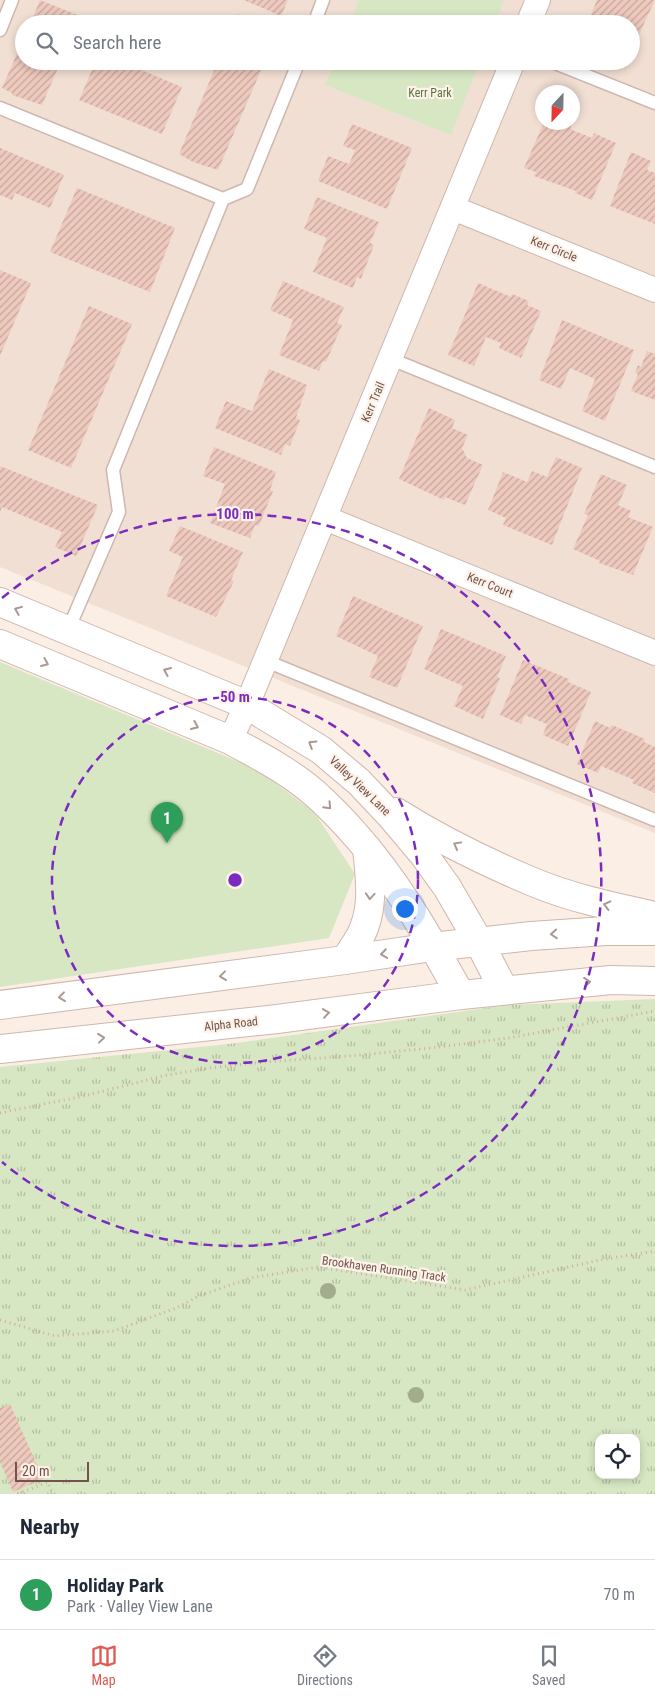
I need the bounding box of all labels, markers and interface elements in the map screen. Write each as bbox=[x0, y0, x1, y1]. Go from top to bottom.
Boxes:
search box bbox=[15, 15, 640, 70]
icon: search bbox=[33, 29, 61, 57]
text: Search here bbox=[73, 31, 161, 54]
north arrow bbox=[535, 85, 580, 130]
park label: Kerr Park bbox=[408, 86, 452, 100]
street label: Kerr Circle bbox=[529, 233, 580, 265]
street label: Kerr Trail bbox=[358, 380, 388, 424]
text: 100 m bbox=[216, 505, 254, 523]
street label: Kerr Court bbox=[465, 569, 515, 601]
one-way arrow bbox=[14, 605, 23, 616]
one-way arrow bbox=[40, 656, 49, 667]
one-way arrow bbox=[163, 667, 172, 677]
text: 50 m bbox=[220, 688, 250, 706]
one-way arrow bbox=[190, 719, 199, 730]
one-way arrow bbox=[308, 740, 317, 750]
street label: Valley View Lane bbox=[327, 753, 394, 819]
one-way arrow bbox=[322, 800, 331, 809]
pin: 1 bbox=[151, 802, 183, 843]
one-way arrow bbox=[453, 842, 462, 852]
centre of rings bbox=[226, 871, 244, 889]
one-way arrow bbox=[365, 893, 376, 901]
your location bbox=[392, 896, 418, 922]
one-way arrow bbox=[603, 900, 612, 911]
one-way arrow bbox=[550, 929, 558, 940]
one-way arrow bbox=[380, 949, 388, 959]
one-way arrow bbox=[219, 970, 227, 981]
one-way arrow bbox=[584, 977, 592, 988]
one-way arrow bbox=[57, 991, 65, 1002]
one-way arrow bbox=[321, 1008, 330, 1018]
street label: Alpha Road bbox=[203, 1014, 259, 1034]
one-way arrow bbox=[97, 1033, 105, 1044]
street label: Brookhaven Running Track bbox=[321, 1253, 447, 1285]
map controls bbox=[595, 1434, 640, 1479]
button: locate bbox=[595, 1434, 640, 1479]
scale bar bbox=[15, 1459, 89, 1482]
text: 20 m bbox=[22, 1463, 50, 1479]
text: Nearby bbox=[20, 1515, 79, 1539]
text: Holiday Park bbox=[67, 1574, 164, 1597]
text: 1 bbox=[32, 1585, 40, 1604]
text: 70 m bbox=[603, 1585, 635, 1604]
text: Park · Valley View Lane bbox=[67, 1597, 213, 1616]
tab: Map bbox=[90, 1642, 118, 1688]
tab: Directions bbox=[297, 1642, 353, 1688]
tab: Saved bbox=[532, 1642, 565, 1688]

